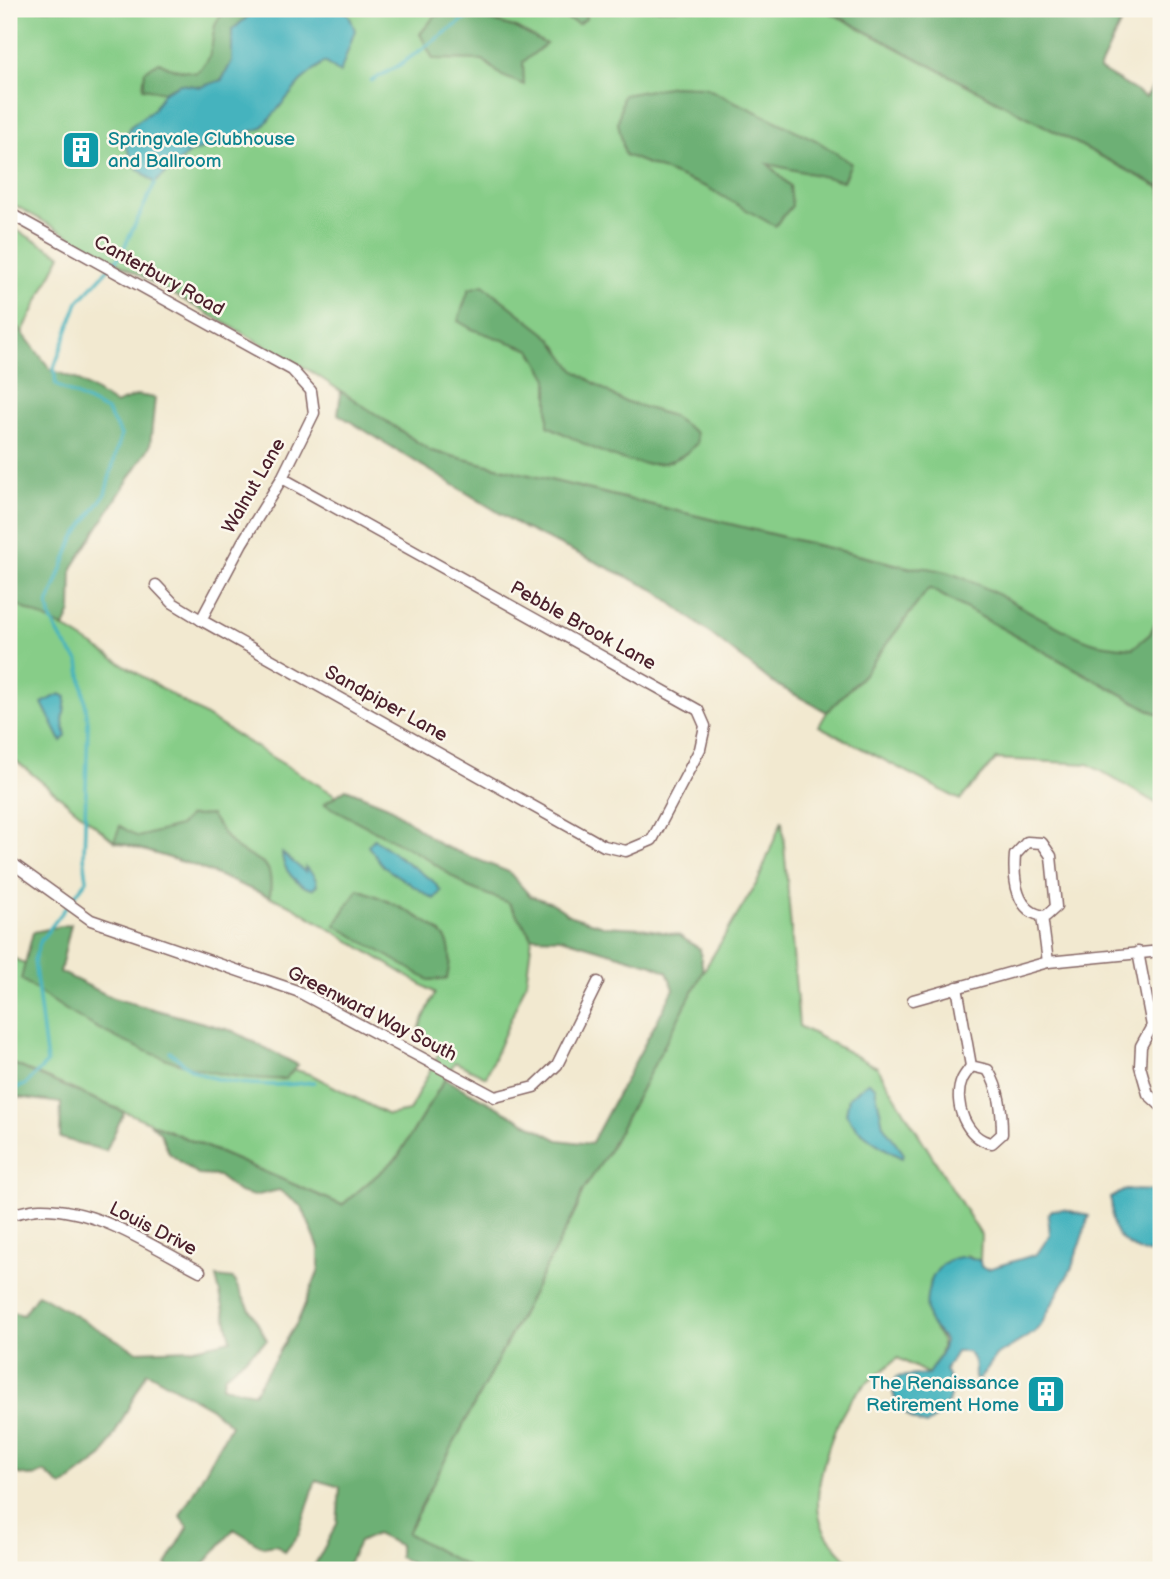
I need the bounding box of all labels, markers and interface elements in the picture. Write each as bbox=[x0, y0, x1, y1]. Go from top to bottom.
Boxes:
place label: Springvale Clubhouse and Ballroom bbox=[108, 128, 295, 173]
building icon: Springvale Clubhouse and Ballroom bbox=[60, 129, 102, 171]
street label: Canterbury Road bbox=[90, 231, 228, 321]
street label: Walnut Lane bbox=[217, 434, 291, 538]
street label: Pebble Brook Lane bbox=[506, 576, 660, 676]
street label: Sandpiper Lane bbox=[321, 661, 451, 747]
street label: Greenward Way South bbox=[283, 961, 461, 1067]
street label: Louis Drive bbox=[105, 1197, 201, 1261]
place label: The Renaissance Retirement Home bbox=[866, 1372, 1019, 1417]
building icon: The Renaissance Retirement Home bbox=[1025, 1373, 1067, 1415]

